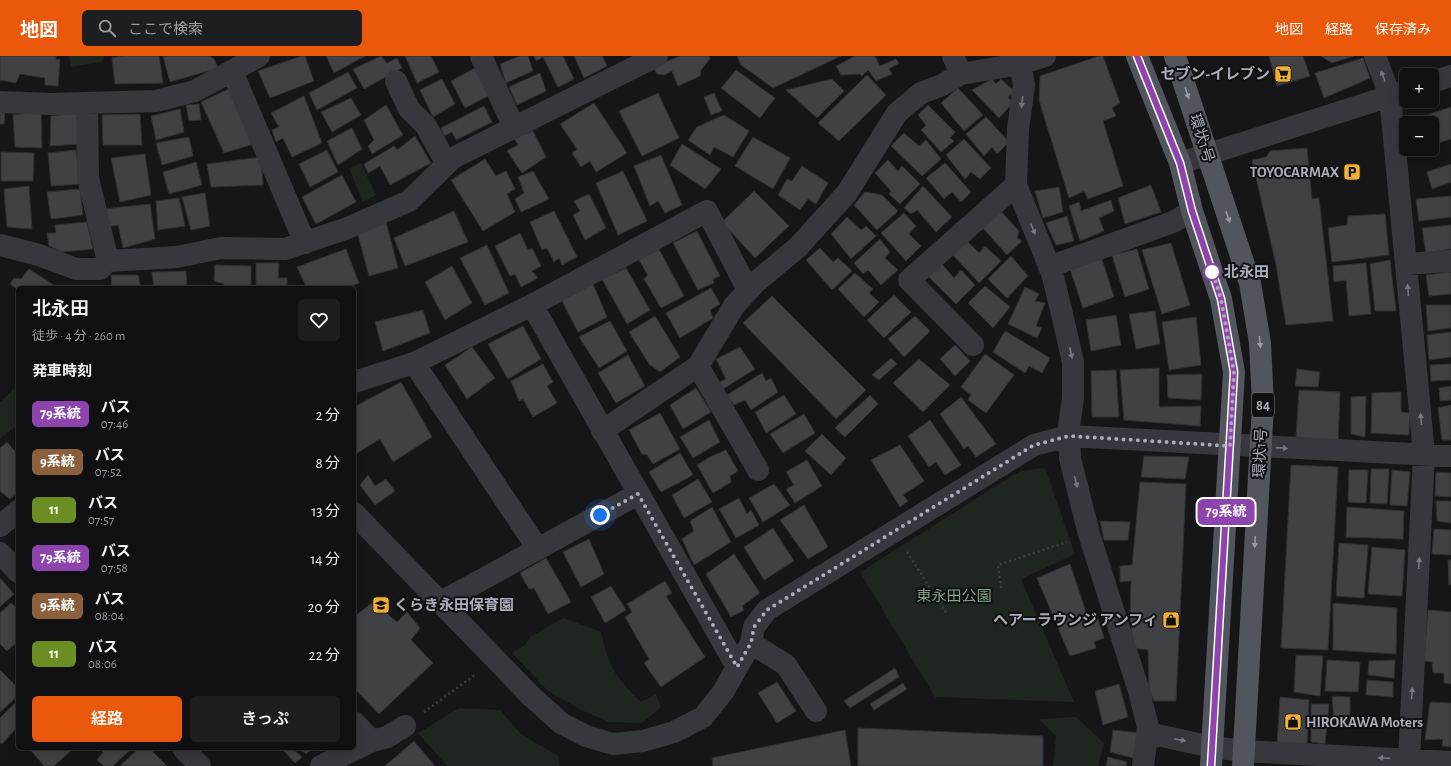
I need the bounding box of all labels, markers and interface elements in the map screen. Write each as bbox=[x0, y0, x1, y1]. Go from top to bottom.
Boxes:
search box bbox=[82, 10, 362, 46]
icon: search bbox=[96, 17, 118, 39]
text: 地図 bbox=[20, 21, 58, 40]
text: ここで検索 bbox=[128, 22, 203, 37]
text: 地図 bbox=[1275, 23, 1303, 37]
text: 経路 bbox=[1325, 23, 1353, 37]
text: 保存済み bbox=[1375, 23, 1431, 37]
supermarket icon: セブン-イレブン bbox=[1273, 64, 1293, 84]
place label: セブン-イレブン bbox=[1160, 65, 1270, 82]
map controls bbox=[1399, 68, 1439, 156]
button: + bbox=[1399, 68, 1439, 108]
one-way arrow bbox=[1379, 70, 1385, 82]
one-way arrow bbox=[1184, 87, 1190, 99]
one-way arrow bbox=[1019, 96, 1025, 108]
street label: 環状1号 bbox=[1187, 111, 1218, 164]
button: − bbox=[1399, 116, 1439, 156]
parking icon: TOYOCARMAX bbox=[1342, 162, 1362, 182]
place label: TOYOCARMAX bbox=[1250, 165, 1340, 180]
one-way arrow bbox=[1225, 211, 1231, 223]
one-way arrow bbox=[1030, 223, 1036, 234]
marker: 北永田 bbox=[1203, 263, 1221, 281]
place label: 北永田 bbox=[1224, 264, 1269, 280]
one-way arrow bbox=[1405, 284, 1412, 296]
button: heart bbox=[298, 299, 340, 341]
text: 北永田 bbox=[32, 300, 89, 319]
text: 徒歩 · 4 分 · 260 m bbox=[32, 330, 125, 343]
one-way arrow bbox=[1257, 336, 1263, 348]
one-way arrow bbox=[1068, 347, 1074, 359]
text: 発車時刻 bbox=[32, 364, 92, 379]
road number: 84 bbox=[1252, 393, 1274, 417]
text: バス bbox=[101, 400, 131, 415]
text: 79系統 bbox=[40, 407, 81, 421]
text: 2 分 bbox=[316, 408, 340, 423]
one-way arrow bbox=[1417, 413, 1424, 425]
text: 07:46 bbox=[101, 418, 128, 431]
street label: 環状1号 bbox=[1250, 427, 1269, 478]
one-way arrow bbox=[1276, 444, 1288, 451]
text: バス bbox=[95, 448, 125, 463]
text: 9系統 bbox=[40, 455, 75, 469]
text: 8 分 bbox=[315, 456, 340, 471]
text: 07:52 bbox=[95, 466, 121, 479]
one-way arrow bbox=[1073, 476, 1079, 488]
text: バス bbox=[88, 496, 118, 511]
line badge: 79系統 bbox=[1198, 499, 1254, 525]
text: 11 bbox=[49, 503, 59, 517]
text: 13 分 bbox=[311, 504, 340, 519]
your location bbox=[590, 505, 610, 525]
text: 79系統 bbox=[1206, 505, 1246, 519]
text: 07:57 bbox=[88, 514, 114, 527]
one-way arrow bbox=[1251, 536, 1258, 548]
text: バス bbox=[101, 544, 131, 559]
text: 79系統 bbox=[40, 551, 81, 565]
text: 14 分 bbox=[310, 552, 340, 567]
one-way arrow bbox=[1415, 557, 1422, 569]
text: 07:58 bbox=[101, 562, 128, 575]
park label: 東永田公園 bbox=[916, 588, 992, 604]
text: バス bbox=[95, 592, 125, 607]
school or university icon: くらき永田保育園 bbox=[371, 595, 391, 615]
place label: くらき永田保育園 bbox=[394, 597, 514, 613]
text: 9系統 bbox=[40, 599, 75, 613]
text: 20 分 bbox=[308, 600, 340, 615]
text: 08:04 bbox=[95, 610, 124, 623]
shop icon: ヘアーラウンジ アンフィ bbox=[1161, 610, 1181, 630]
place label: ヘアーラウンジ アンフィ bbox=[993, 612, 1158, 628]
text: バス bbox=[88, 640, 118, 655]
text: 11 bbox=[49, 647, 59, 661]
text: 22 分 bbox=[309, 648, 340, 663]
text: 08:06 bbox=[88, 658, 117, 671]
one-way arrow bbox=[1409, 686, 1415, 699]
button: 経路 bbox=[32, 696, 182, 742]
button: きっぷ bbox=[190, 696, 340, 742]
shop icon: HIROKAWA Moters bbox=[1283, 712, 1303, 732]
place label: HIROKAWA Moters bbox=[1306, 715, 1423, 730]
one-way arrow bbox=[1174, 738, 1186, 744]
one-way arrow bbox=[1378, 755, 1390, 762]

